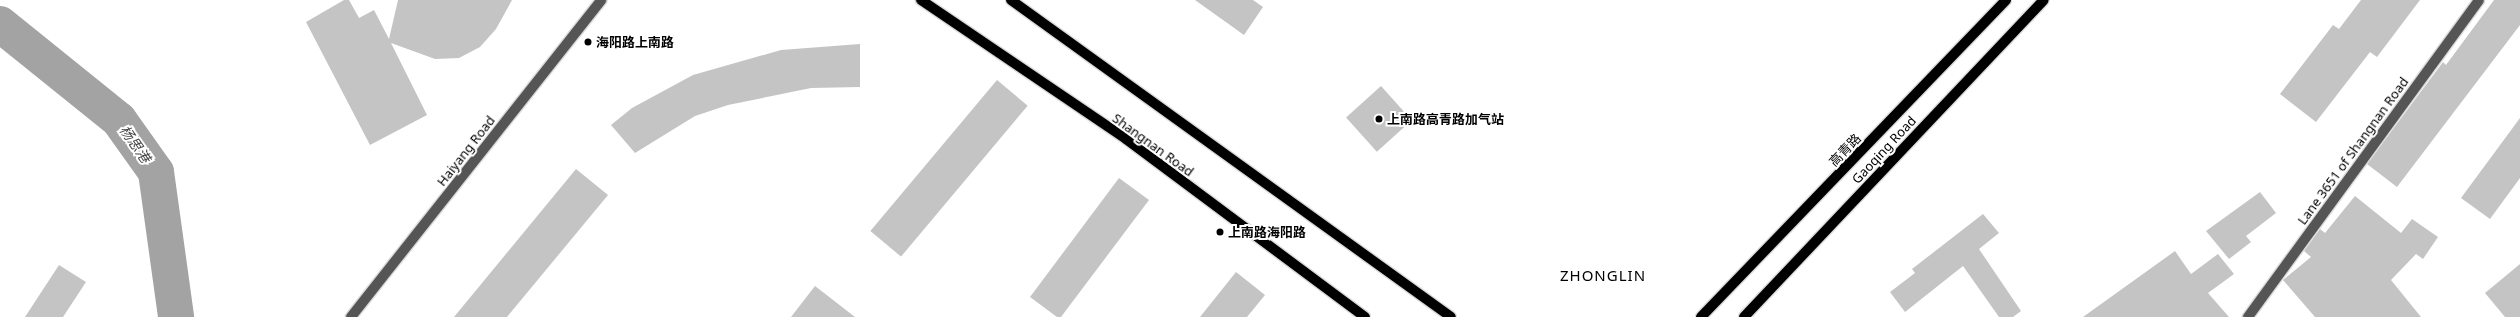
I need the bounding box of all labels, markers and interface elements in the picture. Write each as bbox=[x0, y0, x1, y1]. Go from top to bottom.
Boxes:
place label: 海阳路上南路 bbox=[596, 34, 674, 50]
marker: 海阳路上南路 bbox=[583, 37, 593, 47]
street label: Lane 3651 of Shangnan Road bbox=[2294, 74, 2412, 228]
street label: Shangnan Road bbox=[1109, 110, 1197, 180]
place label: 上南路高青路加气站 bbox=[1387, 111, 1504, 127]
street label: Haiyang Road bbox=[434, 113, 498, 189]
street label: Gaoqing Road bbox=[1849, 113, 1919, 187]
marker: 上南路高青路加气站 bbox=[1374, 114, 1384, 124]
water label: 杨思港 bbox=[116, 122, 154, 166]
street label: 高青路 bbox=[1826, 131, 1864, 169]
place label: 上南路海阳路 bbox=[1228, 224, 1306, 240]
marker: 上南路海阳路 bbox=[1215, 227, 1225, 237]
district label: ZHONGLIN bbox=[1560, 267, 1646, 285]

